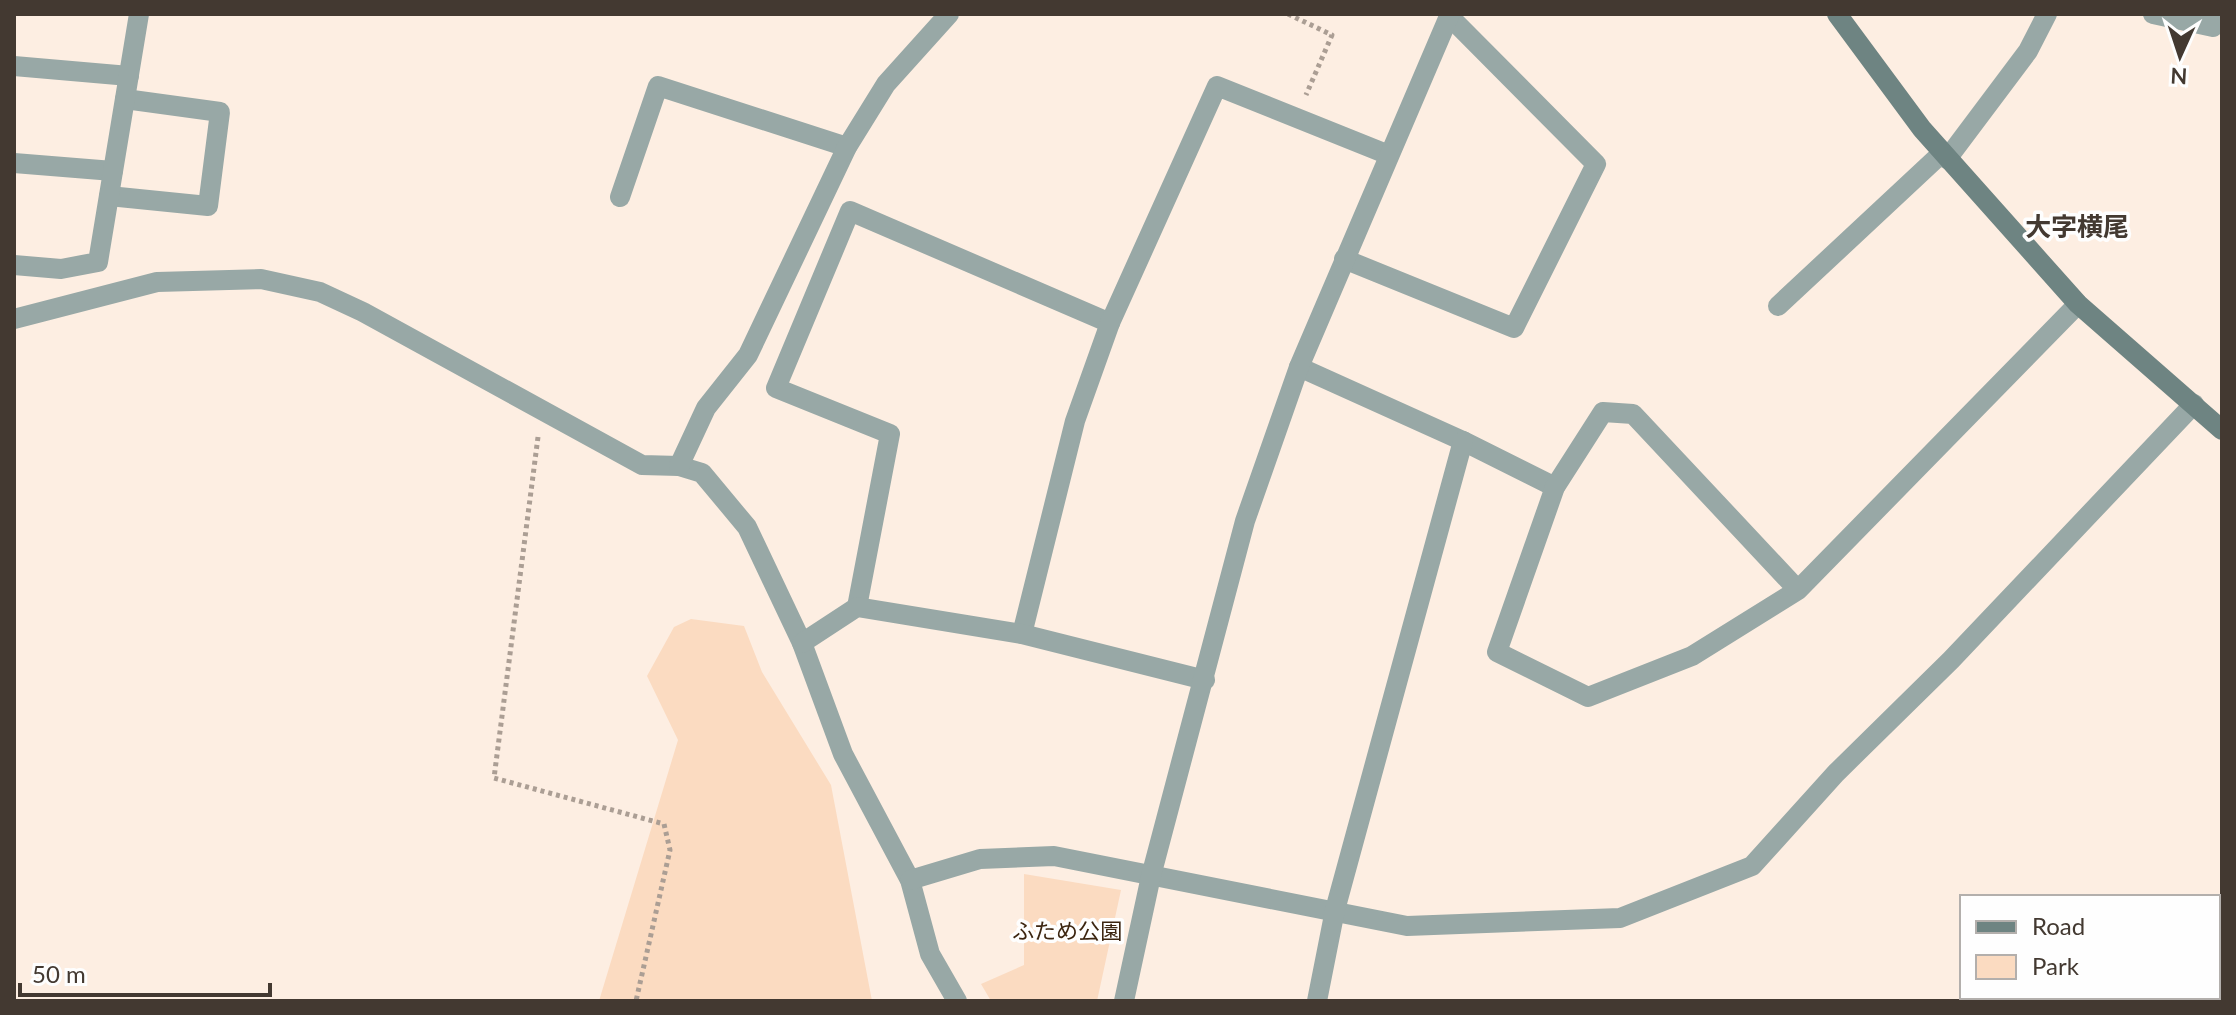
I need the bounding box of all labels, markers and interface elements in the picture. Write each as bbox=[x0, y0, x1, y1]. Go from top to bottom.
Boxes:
north arrow bbox=[2140, 16, 2220, 96]
text: N bbox=[2170, 63, 2188, 90]
district label: 大字横尾 bbox=[2025, 210, 2129, 242]
legend bbox=[1960, 895, 2220, 999]
text: Road bbox=[2032, 911, 2085, 940]
park label: ふため公園 bbox=[1012, 917, 1122, 944]
scale bar bbox=[20, 947, 270, 997]
text: Park bbox=[2032, 951, 2080, 980]
text: 50 m bbox=[32, 959, 86, 988]

